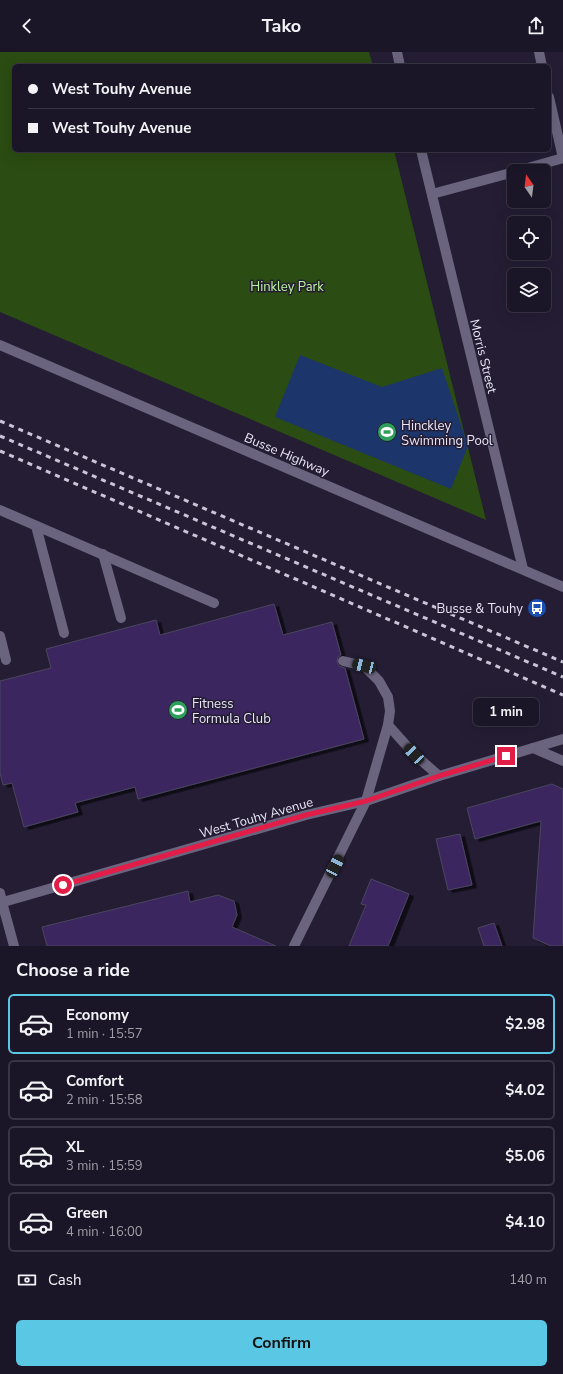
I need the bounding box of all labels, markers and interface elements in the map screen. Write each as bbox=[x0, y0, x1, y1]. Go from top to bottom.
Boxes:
text: Tako bbox=[262, 14, 301, 38]
icon: back bbox=[16, 15, 38, 37]
icon: share bbox=[525, 15, 547, 37]
text: West Touhy Avenue bbox=[52, 79, 191, 99]
text: West Touhy Avenue bbox=[52, 118, 191, 138]
north arrow bbox=[507, 164, 551, 208]
map controls bbox=[507, 164, 551, 312]
button: locate bbox=[507, 216, 551, 260]
button: layers bbox=[507, 268, 551, 312]
park label: Hinkley Park bbox=[250, 278, 324, 296]
street label: Morris Street bbox=[465, 317, 501, 396]
place label: Hinckley Swimming Pool bbox=[401, 417, 493, 450]
sports icon: Hinckley Swimming Pool bbox=[376, 421, 398, 443]
street label: Busse Highway bbox=[241, 429, 332, 481]
bus stop icon: Busse & Touhy bbox=[526, 597, 548, 619]
place label: Busse & Touhy bbox=[436, 600, 523, 618]
car bbox=[351, 657, 377, 675]
place label: Fitness Formula Club bbox=[192, 695, 271, 728]
callout: 1 min bbox=[473, 698, 539, 726]
sports icon: Fitness Formula Club bbox=[167, 699, 189, 721]
text: 1 min bbox=[489, 703, 523, 721]
car bbox=[401, 741, 427, 767]
route end bbox=[497, 747, 515, 765]
street label: West Touhy Avenue bbox=[197, 793, 315, 843]
car bbox=[324, 853, 346, 879]
route start bbox=[54, 876, 72, 894]
text: Choose a ride bbox=[16, 958, 130, 982]
text: Economy bbox=[66, 1005, 129, 1025]
icon: car bbox=[18, 1006, 54, 1042]
text: $2.98 bbox=[505, 1014, 545, 1034]
text: 1 min · 15:57 bbox=[66, 1025, 142, 1043]
text: Comfort bbox=[66, 1071, 123, 1091]
icon: car bbox=[18, 1072, 54, 1108]
text: $4.02 bbox=[505, 1080, 545, 1100]
text: 2 min · 15:58 bbox=[66, 1091, 142, 1109]
text: XL bbox=[66, 1137, 85, 1157]
icon: car bbox=[18, 1138, 54, 1174]
text: $5.06 bbox=[505, 1146, 545, 1166]
text: 3 min · 15:59 bbox=[66, 1157, 142, 1175]
text: Green bbox=[66, 1203, 108, 1223]
icon: car bbox=[18, 1204, 54, 1240]
text: $4.10 bbox=[505, 1212, 545, 1232]
text: 4 min · 16:00 bbox=[66, 1223, 142, 1241]
icon: cash bbox=[16, 1269, 38, 1291]
text: Cash bbox=[48, 1270, 82, 1290]
text: 140 m bbox=[509, 1271, 547, 1289]
button: Confirm bbox=[16, 1320, 547, 1366]

